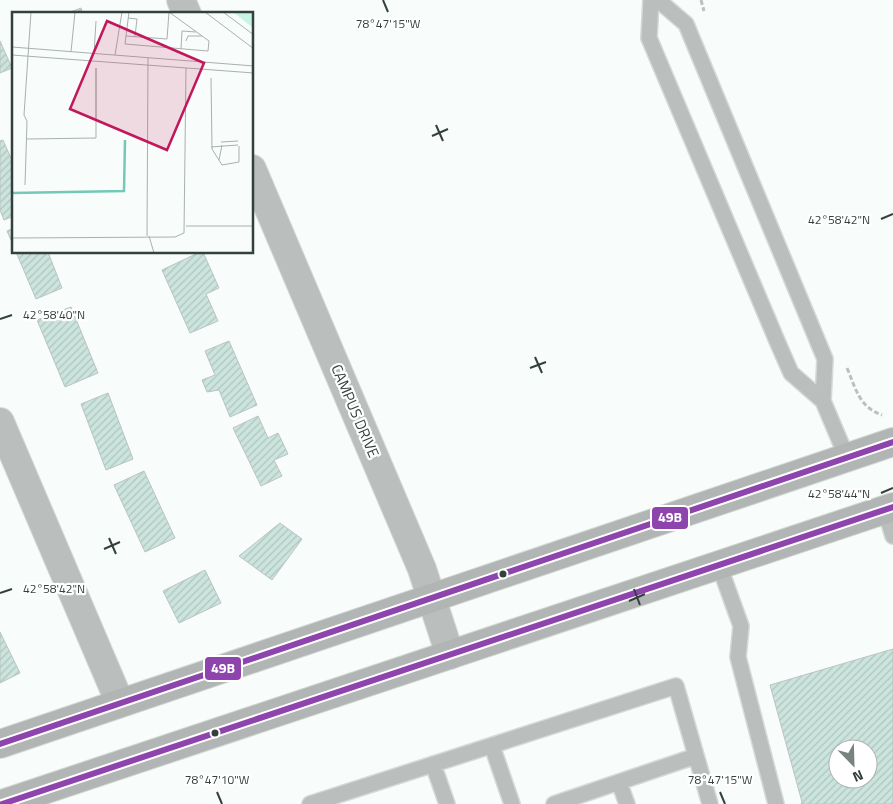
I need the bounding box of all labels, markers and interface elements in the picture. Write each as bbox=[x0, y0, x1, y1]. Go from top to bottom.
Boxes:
inset map bbox=[12, 12, 254, 254]
text: 78°47'15"W bbox=[356, 14, 421, 33]
text: 42°58'42"N bbox=[808, 210, 870, 229]
text: 42°58'40"N bbox=[23, 305, 85, 324]
street label: CAMPUS DRIVE bbox=[325, 361, 385, 461]
text: 42°58'44"N bbox=[808, 484, 870, 503]
line badge: 49B bbox=[651, 506, 689, 530]
text: 49B bbox=[658, 506, 682, 527]
unlabelled marker bbox=[498, 569, 508, 579]
text: 42°58'42"N bbox=[23, 579, 85, 598]
line badge: 49B bbox=[204, 656, 242, 681]
text: 49B bbox=[211, 657, 235, 678]
unlabelled marker bbox=[210, 728, 220, 738]
north arrow bbox=[828, 739, 878, 789]
text: N bbox=[850, 765, 867, 788]
text: 78°47'10"W bbox=[185, 770, 250, 789]
text: 78°47'15"W bbox=[688, 770, 753, 789]

